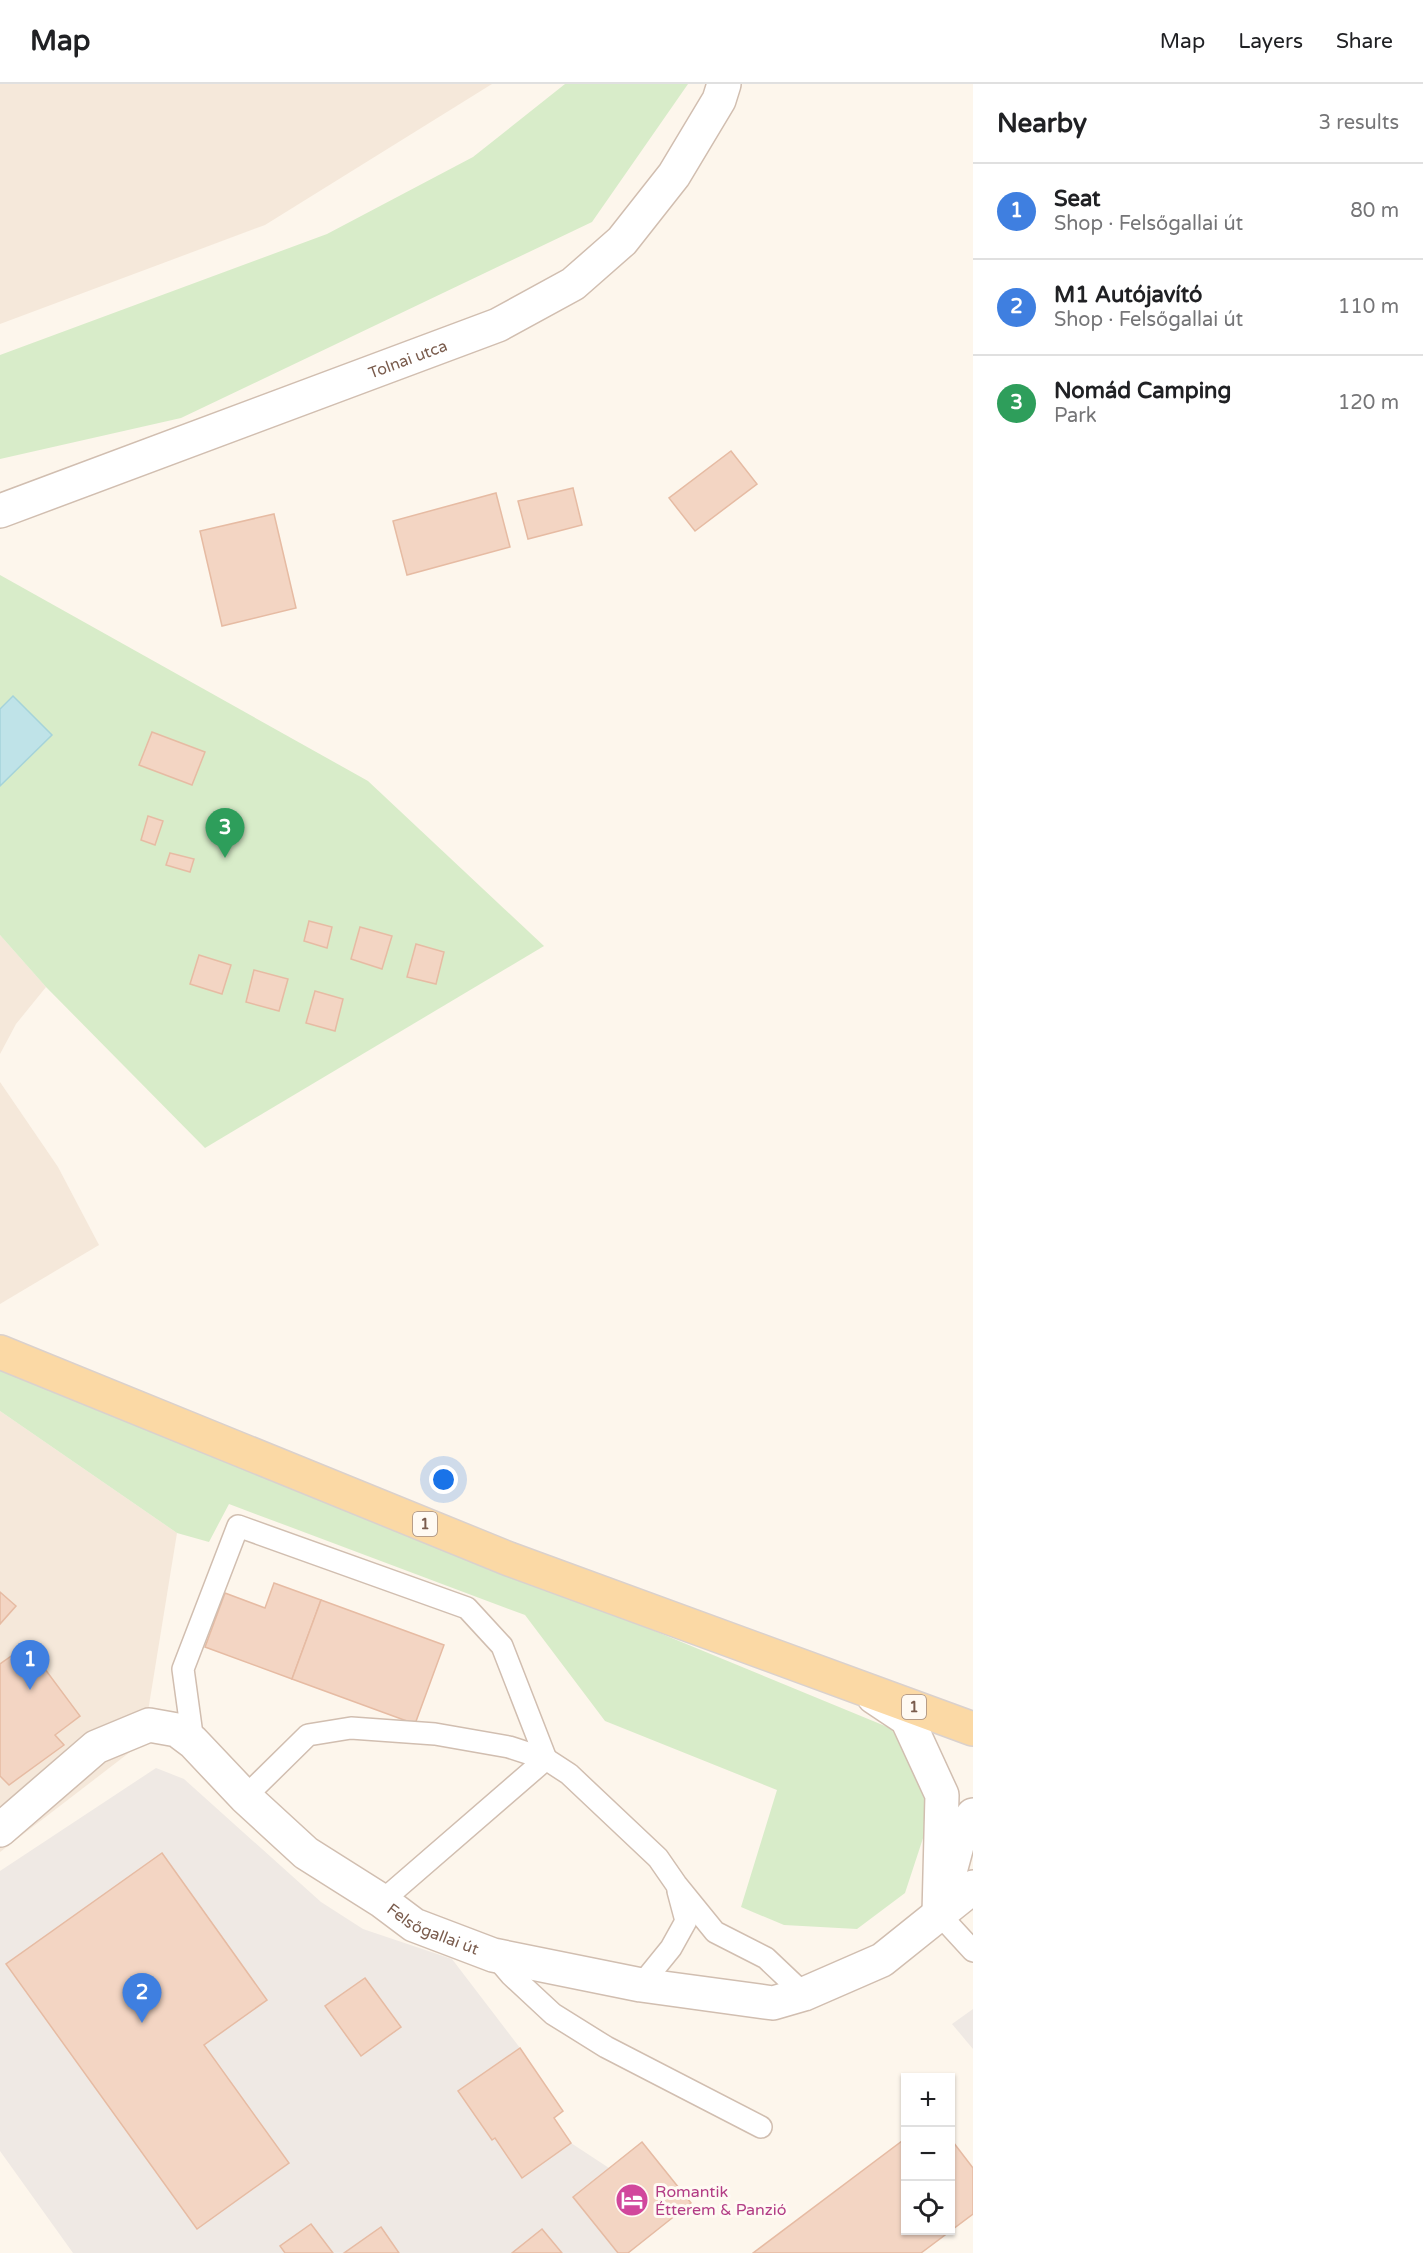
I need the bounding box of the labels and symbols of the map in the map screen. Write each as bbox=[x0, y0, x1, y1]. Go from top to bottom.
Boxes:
street label: Tolnai utca bbox=[366, 336, 450, 384]
pin: 3 bbox=[206, 808, 244, 858]
your location bbox=[429, 1465, 458, 1494]
road number: 1 bbox=[413, 1512, 437, 1536]
pin: 1 bbox=[10, 1640, 50, 1690]
road number: 1 bbox=[902, 1695, 926, 1719]
street label: Felsőgallai út bbox=[383, 1899, 481, 1960]
pin: 2 bbox=[122, 1974, 162, 2023]
hotel icon: Romantik Étterem & Panzió bbox=[614, 2182, 650, 2218]
place label: Romantik Étterem & Panzió bbox=[655, 2182, 787, 2220]

